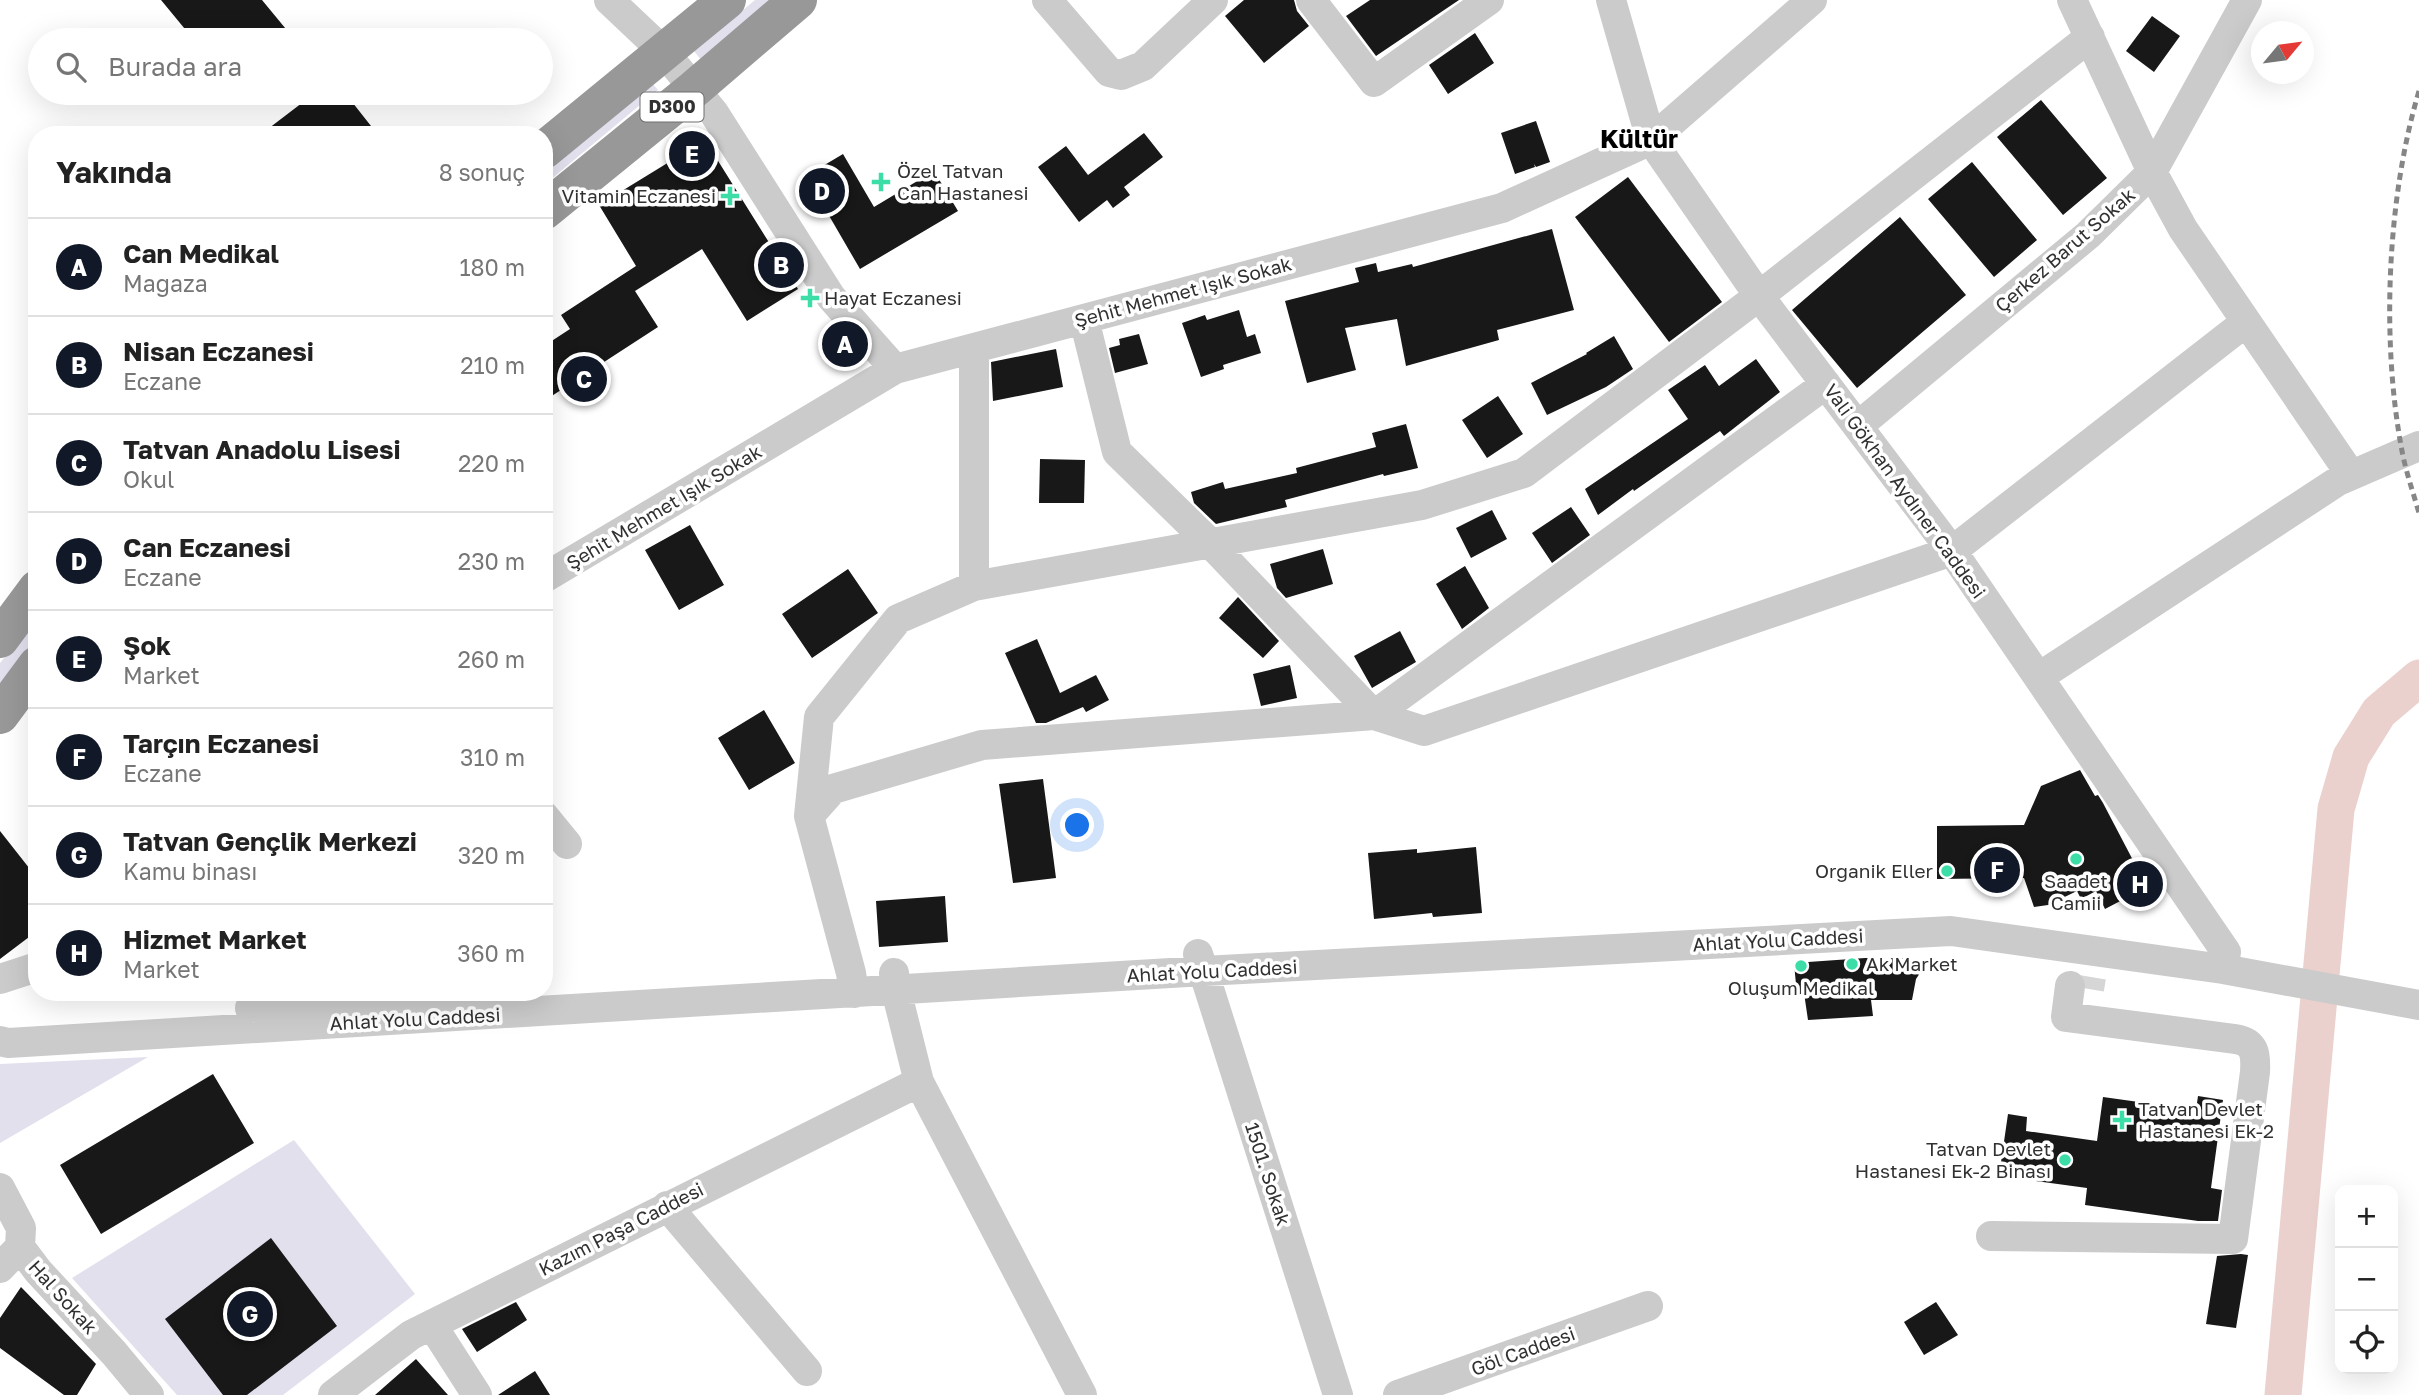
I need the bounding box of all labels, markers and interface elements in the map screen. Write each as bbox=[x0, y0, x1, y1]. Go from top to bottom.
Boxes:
north arrow bbox=[2251, 21, 2314, 84]
search box bbox=[28, 28, 553, 105]
icon: search bbox=[52, 48, 90, 86]
text: Burada ara bbox=[108, 51, 242, 82]
road number: D300 bbox=[640, 92, 704, 122]
district label: Kültür bbox=[1600, 123, 1678, 154]
pin: E bbox=[669, 128, 715, 180]
text: Yakında bbox=[56, 154, 172, 190]
text: 8 sonuç bbox=[439, 158, 525, 186]
place label: Özel Tatvan Can Hastanesi bbox=[897, 159, 1029, 204]
pin: D bbox=[799, 165, 845, 217]
marker: Özel Tatvan Can Hastanesi bbox=[871, 172, 891, 192]
street label: Çerkez Barut Sokak bbox=[1990, 183, 2139, 317]
place label: Vitamin Eczanesi bbox=[561, 184, 716, 207]
marker: Vitamin Eczanesi bbox=[722, 188, 738, 204]
text: Can Medikal bbox=[123, 238, 279, 269]
pin: B bbox=[758, 239, 804, 291]
street label: Şehit Mehmet Işık Sokak bbox=[1072, 251, 1294, 332]
text: A bbox=[71, 253, 87, 281]
text: 180 m bbox=[459, 253, 525, 281]
text: Mağaza bbox=[123, 269, 208, 297]
place label: Hayat Eczanesi bbox=[824, 286, 962, 309]
marker: Hayat Eczanesi bbox=[802, 290, 818, 306]
pin: A bbox=[822, 318, 868, 370]
text: Nisan Eczanesi bbox=[123, 336, 314, 367]
text: B bbox=[71, 351, 87, 379]
text: 210 m bbox=[460, 351, 525, 379]
pin: C bbox=[561, 353, 607, 405]
text: Eczane bbox=[123, 367, 202, 395]
street label: Vali Gökhan Aydıner Caddesi bbox=[1820, 379, 1991, 602]
text: Tatvan Anadolu Lisesi bbox=[123, 434, 401, 465]
street label: Şehit Mehmet Işık Sokak bbox=[562, 439, 766, 574]
text: C bbox=[71, 449, 87, 477]
text: 220 m bbox=[458, 449, 525, 477]
text: Okul bbox=[123, 465, 174, 493]
text: Can Eczanesi bbox=[123, 532, 291, 563]
text: D bbox=[71, 547, 87, 575]
text: 230 m bbox=[458, 547, 525, 575]
text: Eczane bbox=[123, 563, 202, 591]
text: Şok bbox=[123, 630, 171, 661]
text: E bbox=[72, 645, 86, 673]
text: 260 m bbox=[457, 645, 525, 673]
text: Market bbox=[123, 661, 200, 689]
text: Tarçın Eczanesi bbox=[123, 728, 319, 759]
text: F bbox=[72, 743, 86, 771]
text: 310 m bbox=[460, 743, 525, 771]
text: Eczane bbox=[123, 759, 202, 787]
your location bbox=[1060, 808, 1094, 842]
text: Tatvan Gençlik Merkezi bbox=[123, 826, 417, 857]
text: G bbox=[71, 841, 87, 869]
text: 320 m bbox=[458, 841, 525, 869]
pin: F bbox=[1974, 844, 2020, 896]
marker: Saadet Camii bbox=[2068, 851, 2084, 867]
text: Kamu binası bbox=[123, 857, 257, 885]
pin: H bbox=[2117, 858, 2163, 910]
place label: Organik Eller bbox=[1815, 859, 1934, 882]
marker: Organik Eller bbox=[1939, 863, 1955, 879]
place label: Saadet Camii bbox=[2044, 869, 2108, 914]
text: Hizmet Market bbox=[123, 924, 307, 955]
street label: Ahlat Yolu Caddesi bbox=[1692, 924, 1864, 955]
text: H bbox=[70, 939, 88, 967]
text: 360 m bbox=[457, 939, 525, 967]
place label: Ak Market bbox=[1866, 952, 1958, 975]
text: Market bbox=[123, 955, 200, 983]
street label: Ahlat Yolu Caddesi bbox=[1126, 955, 1298, 986]
marker: Ak Market bbox=[1844, 956, 1860, 972]
marker: Oluşum Medikal bbox=[1793, 958, 1809, 974]
place label: Oluşum Medikal bbox=[1728, 976, 1874, 999]
street label: Ahlat Yolu Caddesi bbox=[329, 1003, 501, 1034]
place label: Tatvan Devlet Hastanesi Ek-2 bbox=[2138, 1097, 2274, 1142]
marker: Tatvan Devlet Hastanesi Ek-2 bbox=[2112, 1110, 2132, 1130]
street label: 1501. Sokak bbox=[1241, 1119, 1296, 1229]
place label: Tatvan Devlet Hastanesi Ek-2 Binası bbox=[1855, 1137, 2051, 1182]
marker: Tatvan Devlet Hastanesi Ek-2 Binası bbox=[2057, 1152, 2073, 1168]
street label: Kazım Paşa Caddesi bbox=[535, 1177, 707, 1280]
map controls bbox=[2335, 1185, 2398, 1374]
button: + bbox=[2335, 1185, 2398, 1248]
button: − bbox=[2335, 1248, 2398, 1311]
street label: Hal Sokak bbox=[24, 1255, 103, 1339]
pin: G bbox=[227, 1288, 273, 1340]
button: locate bbox=[2335, 1311, 2398, 1374]
street label: Göl Caddesi bbox=[1468, 1321, 1578, 1380]

